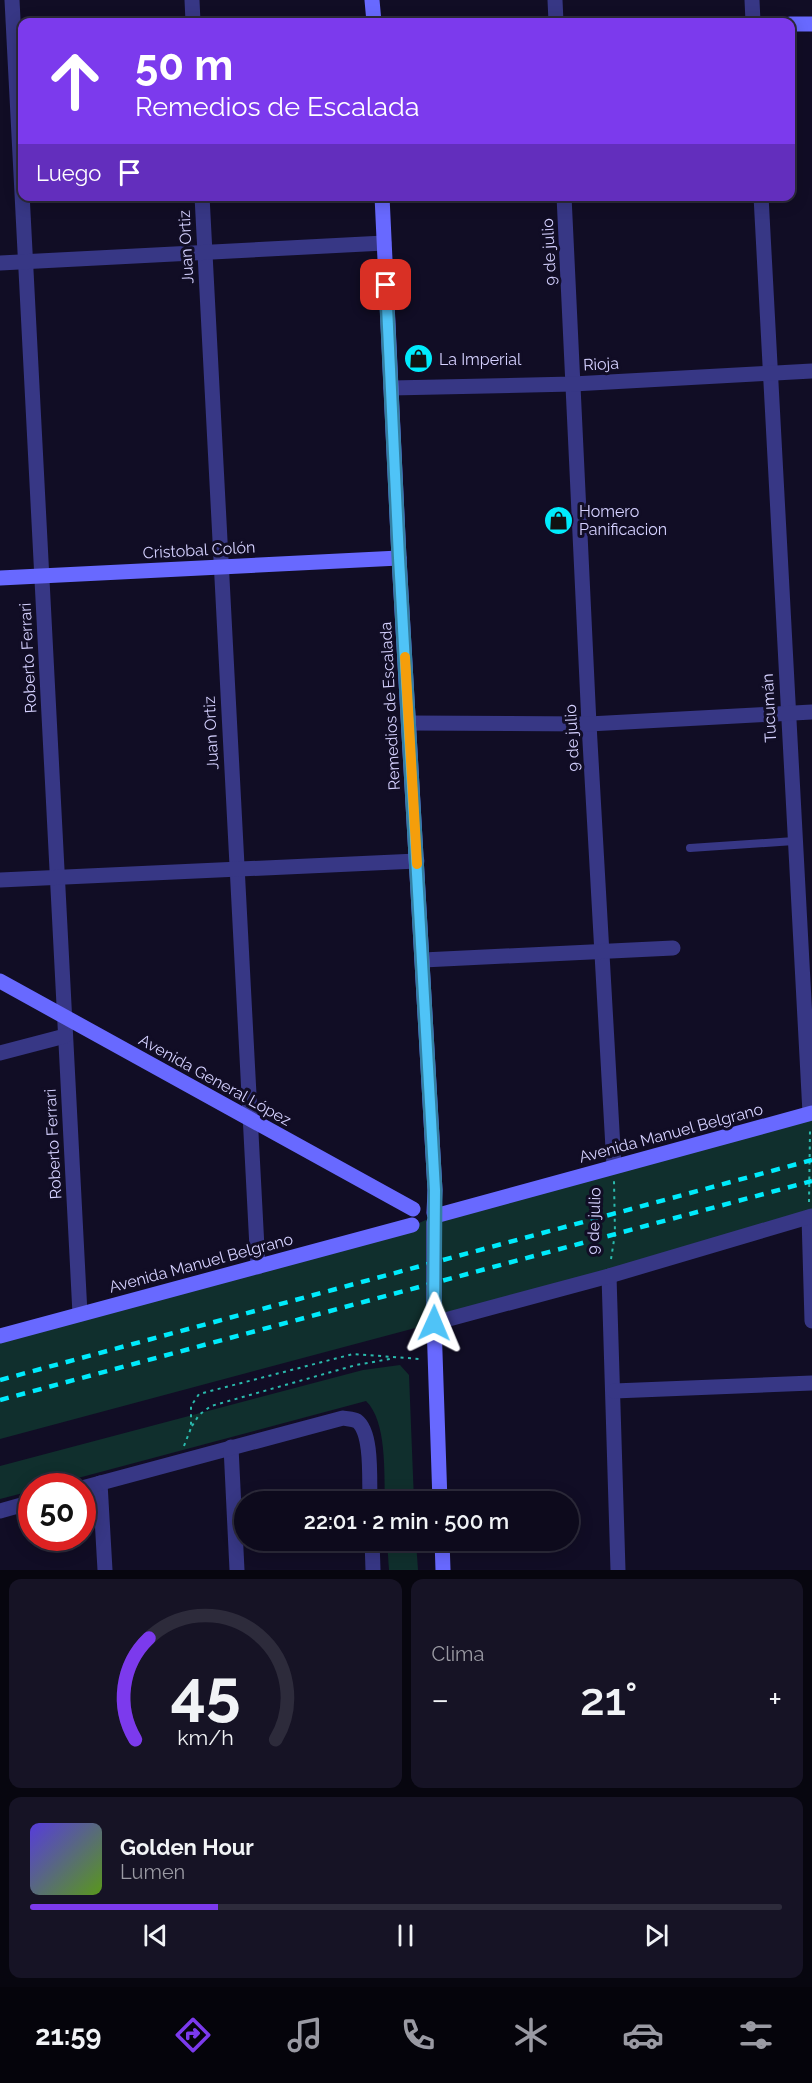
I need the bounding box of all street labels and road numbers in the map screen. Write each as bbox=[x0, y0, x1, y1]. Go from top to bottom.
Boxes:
street label: Juan Ortiz bbox=[175, 210, 197, 284]
street label: 9 de julio bbox=[538, 218, 560, 286]
street label: Rioja bbox=[583, 354, 619, 374]
street label: Cristobal Colón bbox=[142, 538, 256, 562]
street label: Roberto Ferrari bbox=[16, 602, 40, 714]
street label: Remedios de Escalada bbox=[376, 621, 404, 791]
street label: Tucumán bbox=[758, 673, 780, 743]
street label: Juan Ortiz bbox=[200, 696, 222, 770]
street label: 9 de julio bbox=[561, 704, 583, 772]
street label: Avenida General López bbox=[136, 1030, 294, 1130]
street label: Roberto Ferrari bbox=[41, 1088, 65, 1200]
street label: Avenida Manuel Belgrano bbox=[577, 1099, 765, 1167]
street label: 9 de julio bbox=[583, 1187, 605, 1255]
street label: Avenida Manuel Belgrano bbox=[107, 1229, 295, 1297]

